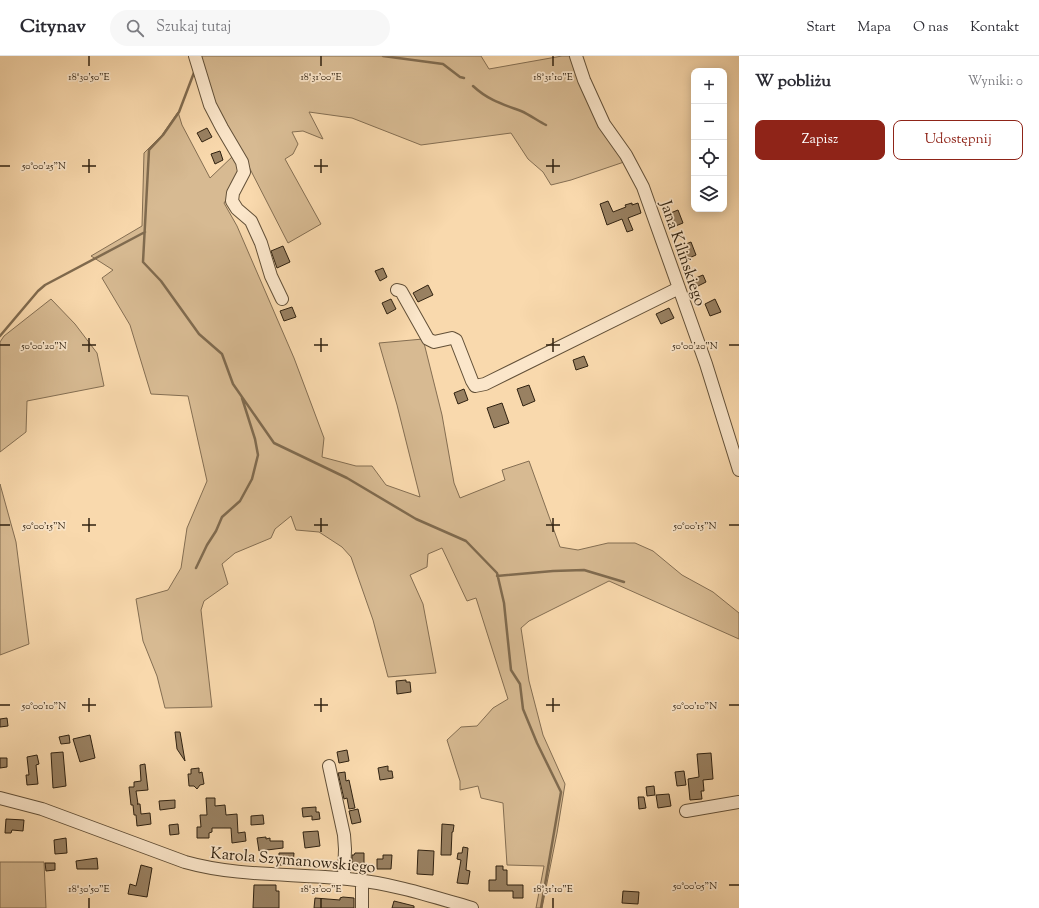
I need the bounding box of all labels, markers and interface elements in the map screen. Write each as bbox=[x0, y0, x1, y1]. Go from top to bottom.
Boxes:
search box bbox=[110, 10, 390, 46]
text: Citynav bbox=[20, 14, 86, 41]
icon: search bbox=[124, 17, 146, 39]
text: Szukaj tutaj bbox=[156, 17, 231, 38]
text: Start bbox=[806, 18, 836, 38]
text: Mapa bbox=[858, 18, 891, 38]
text: O nas bbox=[913, 18, 948, 38]
text: Kontakt bbox=[970, 18, 1019, 38]
map controls bbox=[691, 68, 727, 212]
button: + bbox=[691, 68, 727, 104]
text: 18°30'50"E bbox=[68, 70, 110, 85]
text: 18°31'00"E bbox=[300, 70, 342, 85]
text: 18°31'10"E bbox=[533, 70, 573, 85]
text: W pobliżu bbox=[755, 70, 831, 94]
text: Wyniki: 0 bbox=[968, 73, 1023, 91]
button: − bbox=[691, 104, 727, 140]
button: Zapisz bbox=[755, 120, 885, 160]
button: Udostępnij bbox=[893, 120, 1023, 160]
button: locate bbox=[691, 140, 727, 176]
text: 50°00'25"N bbox=[21, 159, 66, 174]
button: layers bbox=[691, 176, 727, 212]
street label: Jana Kilińskiego bbox=[652, 197, 711, 310]
text: 50°00'20"N bbox=[20, 339, 67, 354]
text: 50°00'20"N bbox=[671, 339, 718, 354]
text: 50°00'15"N bbox=[22, 519, 65, 534]
text: 50°00'15"N bbox=[673, 519, 716, 534]
text: 50°00'10"N bbox=[21, 699, 66, 714]
text: 50°00'10"N bbox=[672, 699, 717, 714]
street label: Karola Szymanowskiego bbox=[209, 843, 377, 880]
text: 50°00'05"N bbox=[672, 879, 717, 894]
text: 18°30'50"E bbox=[68, 882, 110, 897]
text: 18°31'00"E bbox=[300, 882, 342, 897]
text: 18°31'10"E bbox=[533, 882, 573, 897]

